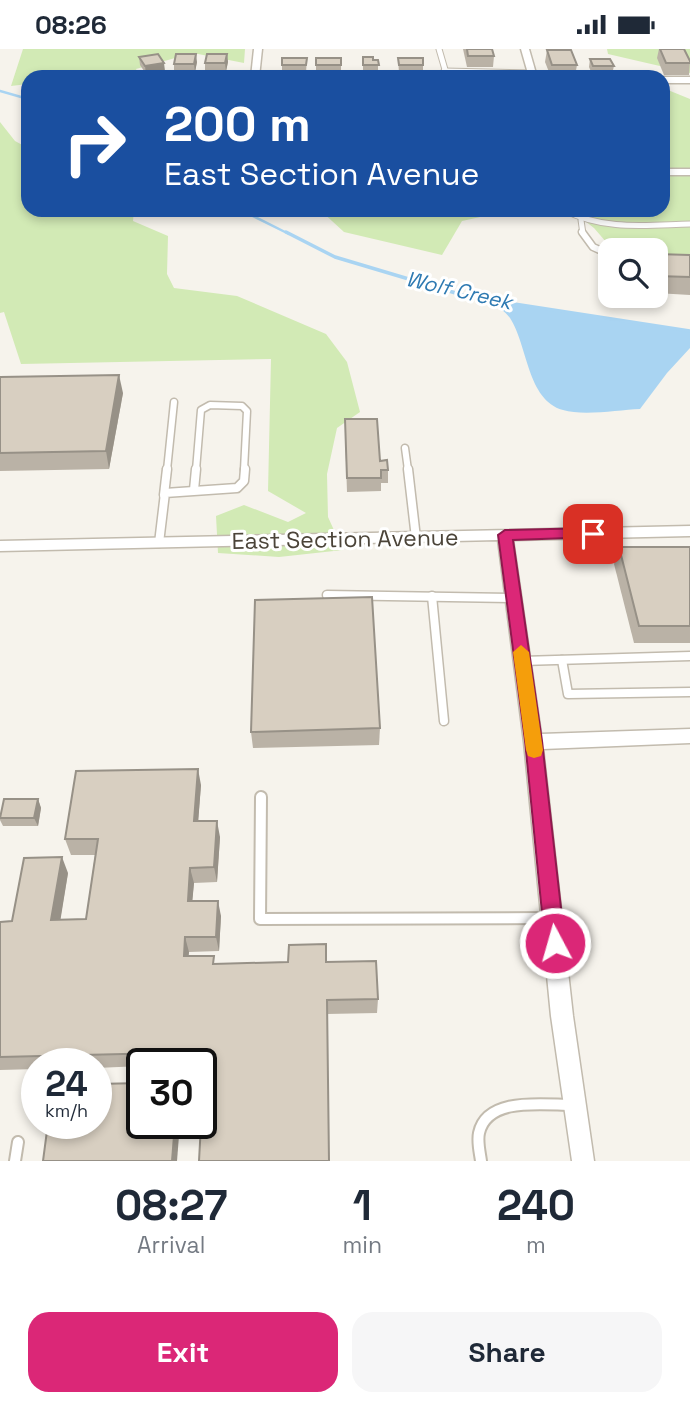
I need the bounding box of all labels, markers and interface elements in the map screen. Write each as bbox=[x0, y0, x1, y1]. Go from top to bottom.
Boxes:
text: 08:26 bbox=[35, 8, 107, 42]
text: 200 m bbox=[164, 93, 311, 155]
icon: right bbox=[49, 98, 140, 189]
text: East Section Avenue bbox=[164, 154, 480, 194]
map controls bbox=[598, 238, 668, 308]
button: search bbox=[598, 238, 668, 308]
water label: Wolf Creek bbox=[403, 265, 517, 316]
pin bbox=[563, 504, 623, 564]
icon: arrive bbox=[574, 515, 612, 553]
street label: East Section Avenue bbox=[231, 522, 459, 556]
position arrow bbox=[518, 906, 592, 980]
speed limit sign: 30 bbox=[126, 1048, 217, 1139]
text: 24 bbox=[45, 1062, 88, 1106]
text: km/h bbox=[45, 1099, 88, 1122]
text: 08:27 bbox=[115, 1179, 228, 1232]
text: 1 bbox=[353, 1179, 372, 1232]
text: 240 bbox=[497, 1179, 575, 1232]
text: Arrival bbox=[137, 1230, 205, 1260]
text: min bbox=[342, 1230, 382, 1260]
text: m bbox=[526, 1230, 546, 1260]
button: Exit bbox=[28, 1312, 338, 1392]
button: Share bbox=[352, 1312, 662, 1392]

